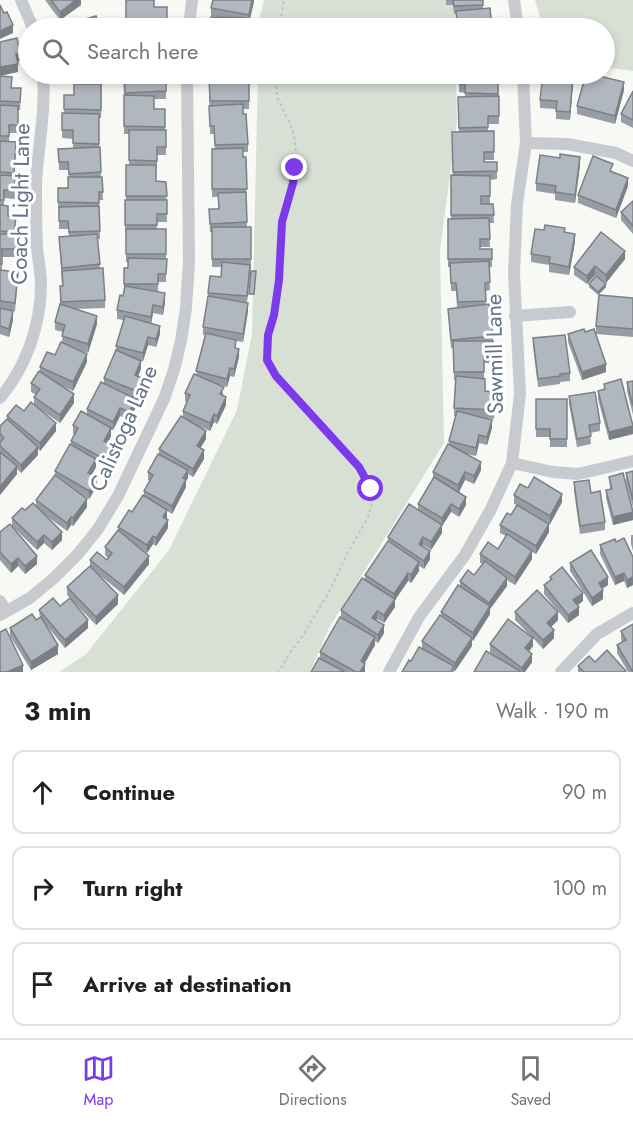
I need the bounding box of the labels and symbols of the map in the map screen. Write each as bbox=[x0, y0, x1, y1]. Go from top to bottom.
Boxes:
street label: Coach Light Lane bbox=[3, 123, 37, 285]
route end bbox=[281, 154, 307, 180]
street label: Sawmill Lane bbox=[477, 294, 511, 414]
street label: Calistoga Lane bbox=[81, 360, 165, 496]
route start bbox=[357, 475, 383, 501]

